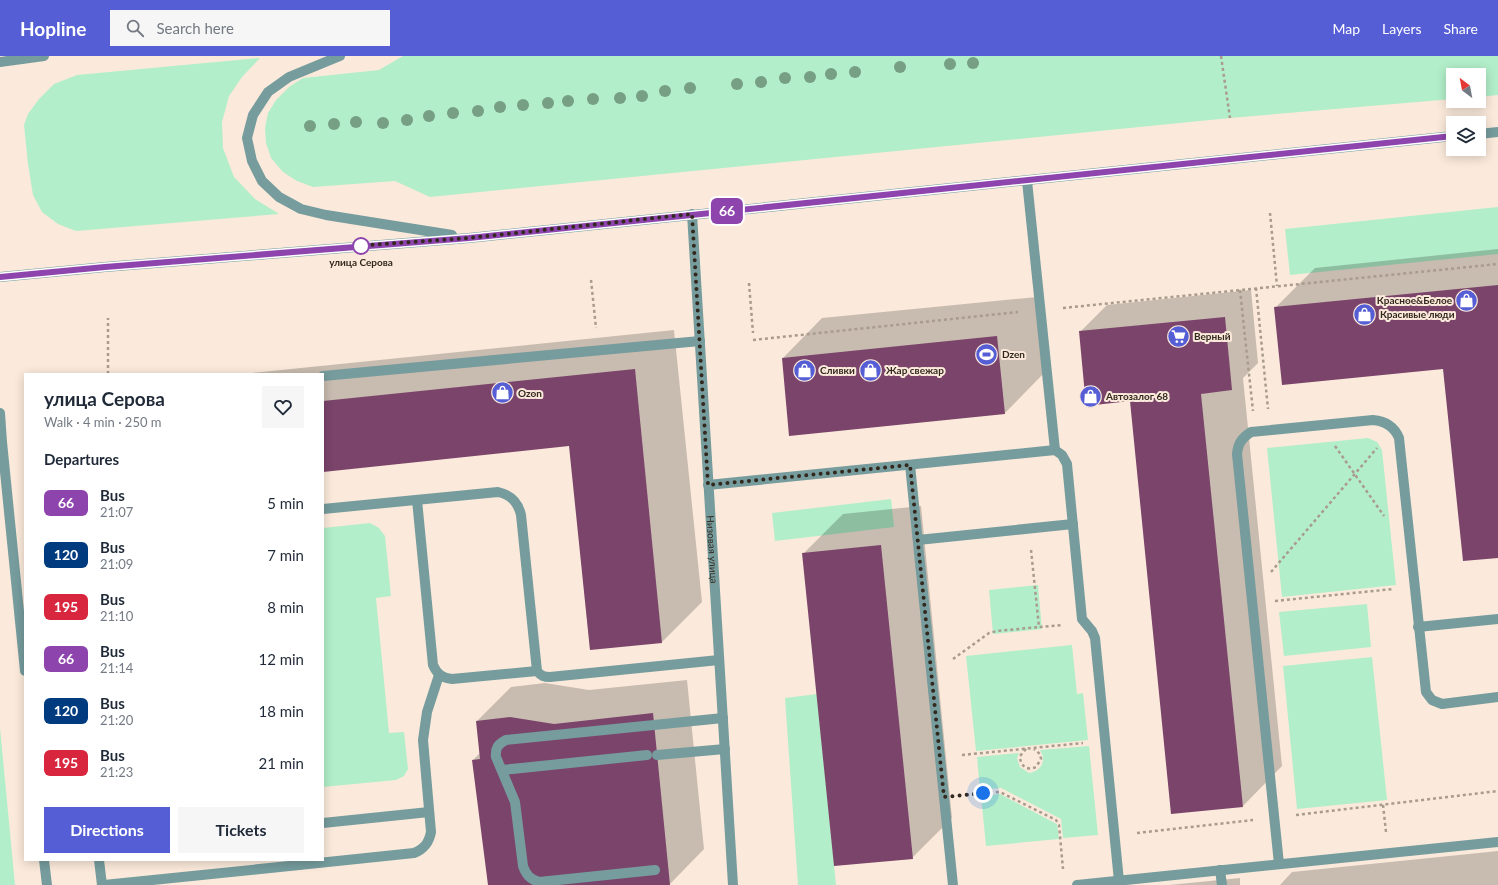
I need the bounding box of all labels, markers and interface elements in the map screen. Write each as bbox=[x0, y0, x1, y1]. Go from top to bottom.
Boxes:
search box bbox=[110, 10, 390, 46]
text: Hopline bbox=[20, 17, 86, 40]
icon: search bbox=[124, 17, 146, 39]
text: Search here bbox=[156, 19, 234, 37]
text: Map bbox=[1332, 20, 1360, 37]
text: Layers bbox=[1382, 20, 1422, 37]
text: Share bbox=[1444, 20, 1478, 37]
north arrow bbox=[1446, 68, 1486, 108]
map controls bbox=[1446, 68, 1486, 156]
button: layers bbox=[1446, 116, 1486, 156]
line badge: 66 bbox=[709, 198, 745, 224]
text: 66 bbox=[719, 202, 735, 219]
marker: улица Серова bbox=[352, 237, 370, 255]
place label: улица Серова bbox=[329, 256, 393, 268]
shop icon: Красное&Белое bbox=[1454, 287, 1480, 313]
place label: Красное&Белое bbox=[1377, 294, 1453, 306]
shop icon: Красивые люди bbox=[1351, 301, 1377, 327]
place label: Красивые люди bbox=[1380, 308, 1455, 320]
supermarket icon: Верный bbox=[1165, 323, 1191, 349]
place label: Верный bbox=[1194, 330, 1231, 342]
sports icon: Dzen bbox=[973, 341, 999, 367]
place label: Dzen bbox=[1002, 348, 1025, 360]
shop icon: Сливки bbox=[792, 357, 818, 383]
shop icon: Жар свежар bbox=[857, 357, 883, 383]
place label: Сливки bbox=[820, 364, 855, 376]
place label: Жар свежар bbox=[886, 364, 944, 376]
shop icon: Ozon bbox=[490, 380, 516, 406]
shop icon: Автозалог 68 bbox=[1077, 383, 1103, 409]
button: heart bbox=[262, 386, 304, 428]
text: улица Серова bbox=[44, 387, 165, 410]
place label: Ozon bbox=[518, 387, 542, 399]
place label: Автозалог 68 bbox=[1105, 390, 1168, 402]
text: Walk · 4 min · 250 m bbox=[44, 414, 162, 430]
text: Departures bbox=[44, 450, 119, 468]
text: Bus bbox=[100, 486, 125, 504]
text: 66 bbox=[58, 494, 74, 511]
text: 5 min bbox=[267, 494, 304, 512]
text: 21:07 bbox=[100, 504, 133, 520]
street label: Низовая улица bbox=[704, 515, 721, 584]
text: Bus bbox=[100, 538, 125, 556]
text: 120 bbox=[54, 546, 78, 563]
text: 7 min bbox=[267, 546, 304, 564]
text: 21:09 bbox=[100, 556, 133, 572]
text: Bus bbox=[100, 590, 125, 608]
text: 195 bbox=[54, 598, 78, 615]
text: 8 min bbox=[267, 598, 304, 616]
text: 21:10 bbox=[100, 608, 133, 624]
text: Bus bbox=[100, 642, 125, 660]
text: 66 bbox=[58, 650, 74, 667]
text: 12 min bbox=[258, 650, 304, 668]
text: 21:14 bbox=[100, 660, 133, 676]
text: Bus bbox=[100, 694, 125, 712]
text: 120 bbox=[54, 702, 78, 719]
text: 18 min bbox=[258, 702, 304, 720]
text: 21:20 bbox=[100, 712, 133, 728]
text: Bus bbox=[100, 746, 125, 764]
text: 195 bbox=[54, 754, 78, 771]
text: 21 min bbox=[258, 754, 304, 772]
text: 21:23 bbox=[100, 764, 133, 780]
your location bbox=[973, 783, 993, 803]
button: Directions bbox=[44, 807, 170, 853]
button: Tickets bbox=[178, 807, 304, 853]

